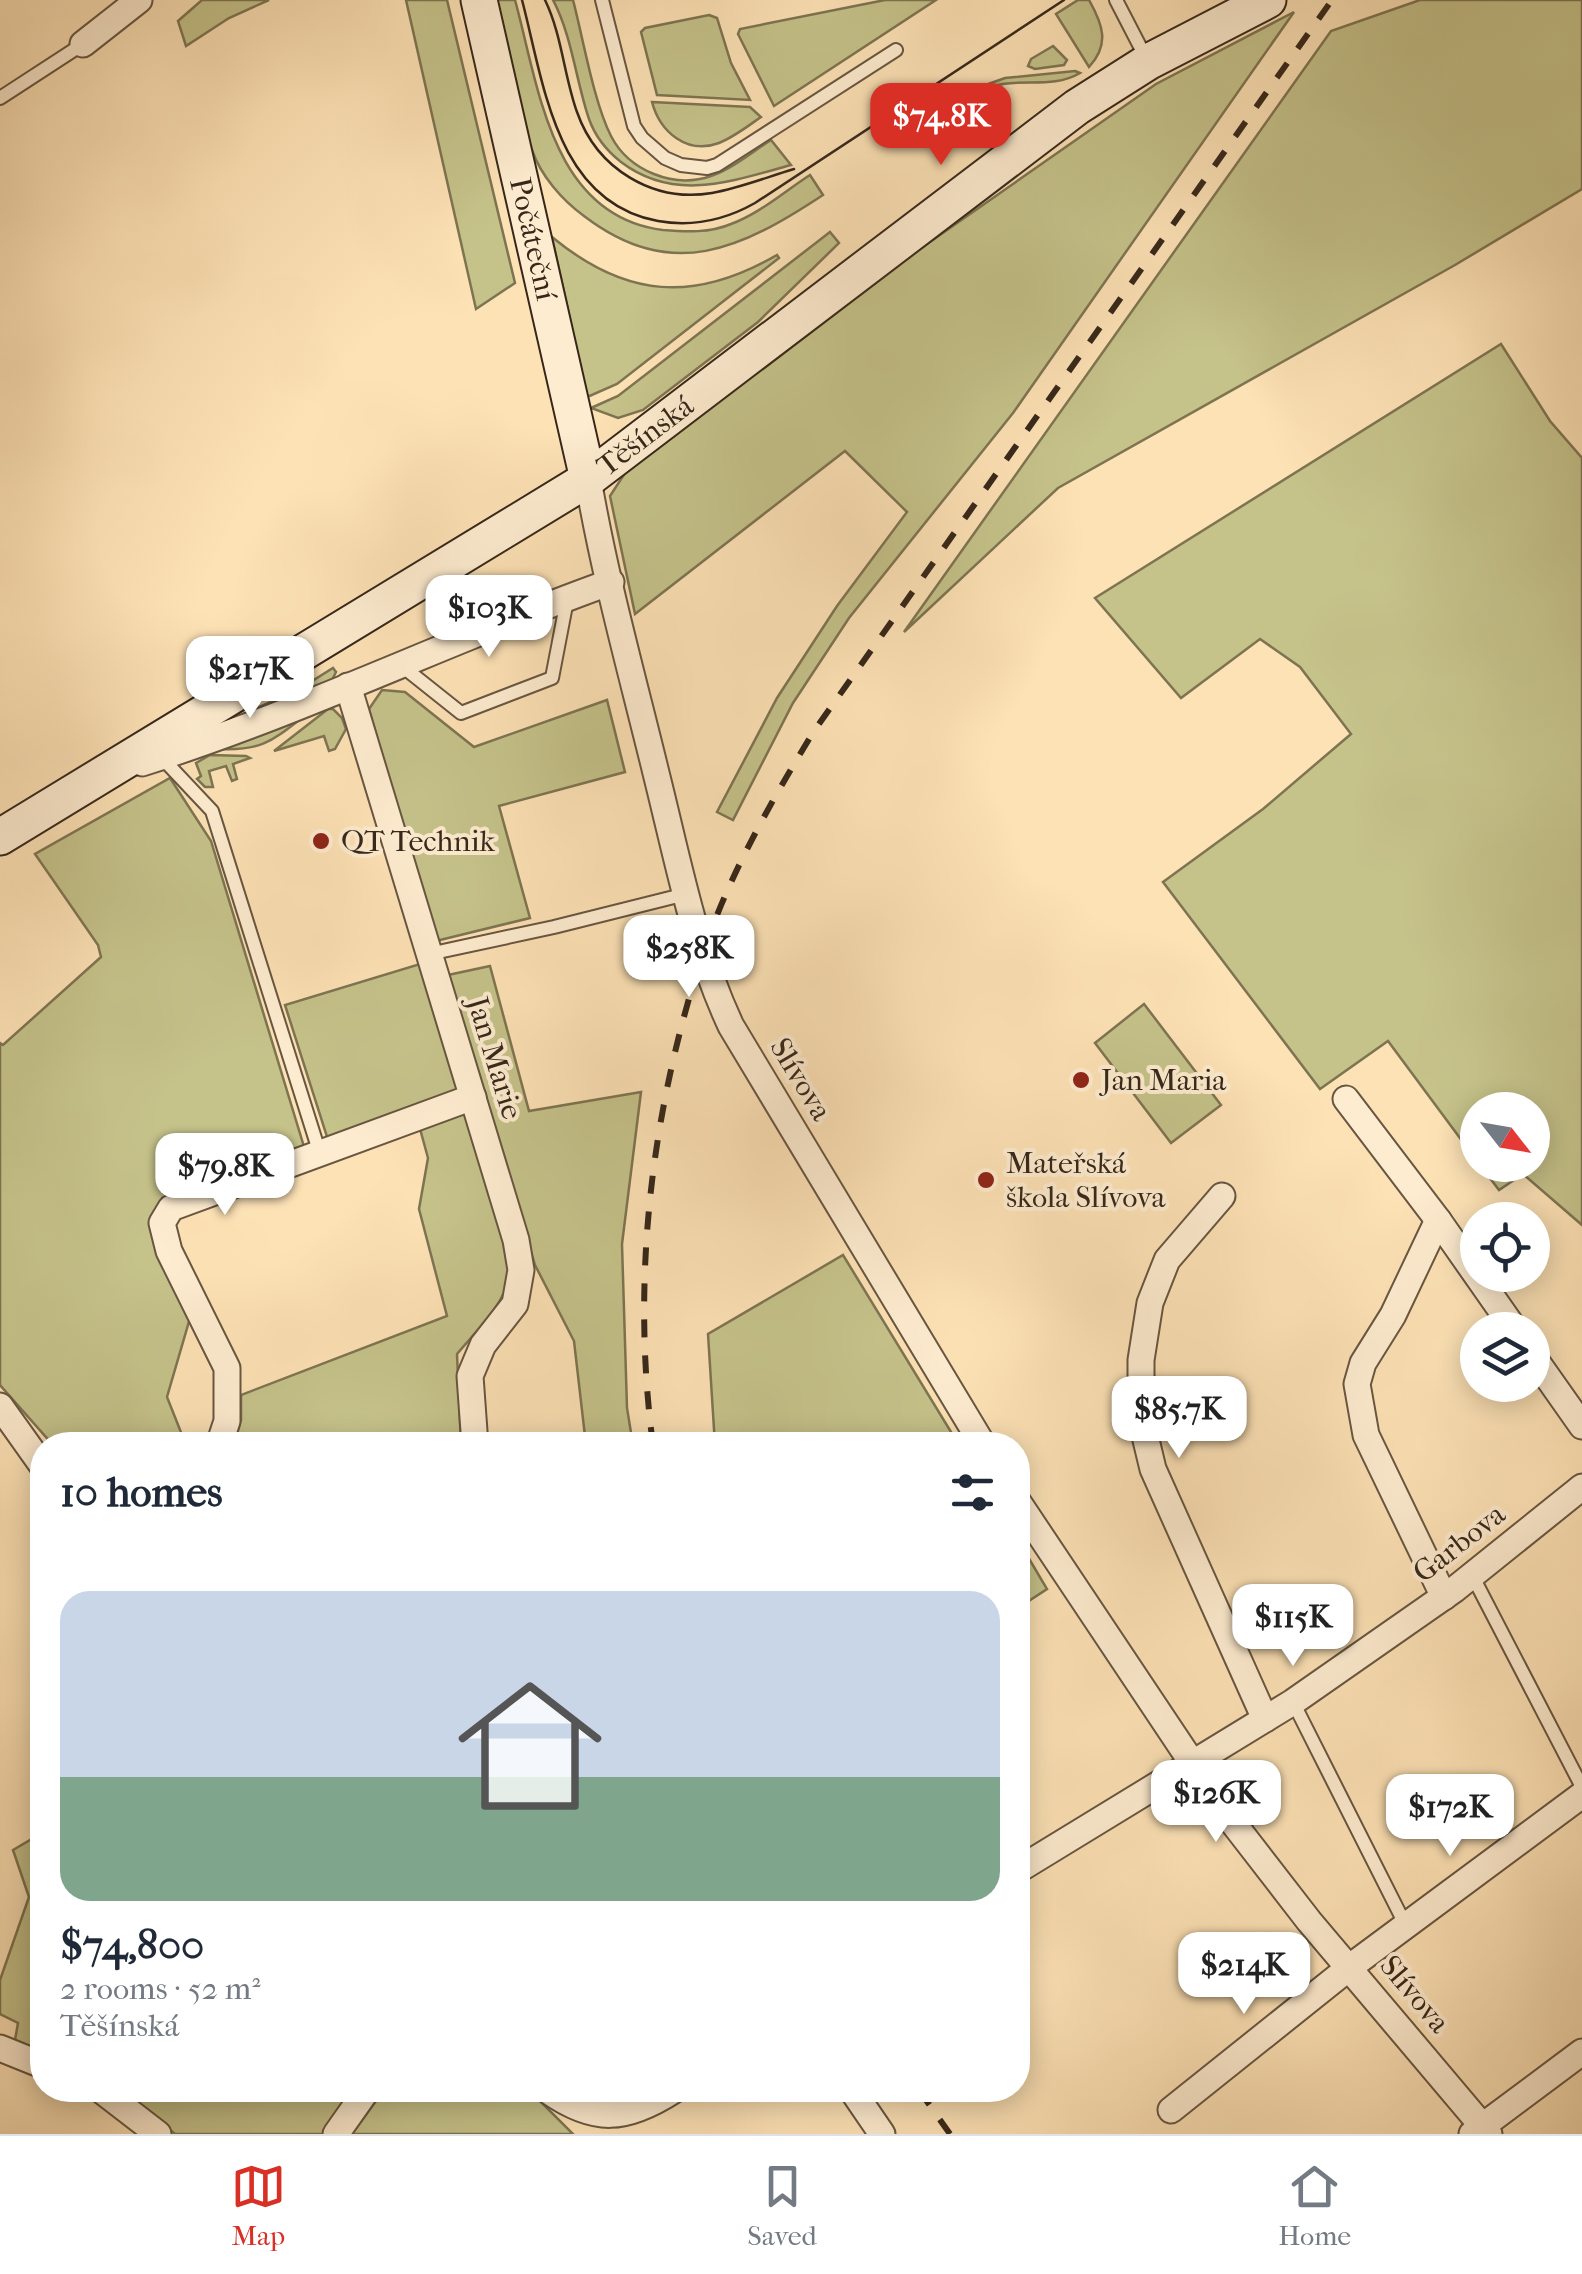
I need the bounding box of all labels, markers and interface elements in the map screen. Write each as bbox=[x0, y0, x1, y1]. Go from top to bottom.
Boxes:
pin: $74.8K bbox=[860, 83, 1022, 168]
text: $74.8K bbox=[892, 97, 990, 134]
street label: Počáteční bbox=[502, 174, 564, 305]
street label: Těšínská bbox=[590, 388, 701, 484]
pin: $103K bbox=[419, 575, 559, 660]
text: $103K bbox=[448, 589, 530, 626]
pin: $217K bbox=[180, 636, 320, 721]
text: $217K bbox=[208, 650, 292, 687]
place label: QT Technik bbox=[341, 824, 496, 859]
marker: QT Technik bbox=[310, 830, 332, 852]
pin: $258K bbox=[619, 915, 759, 1000]
text: $258K bbox=[645, 929, 733, 966]
street label: Jan Marie bbox=[459, 991, 530, 1124]
street label: Slívova bbox=[762, 1032, 839, 1128]
place label: Jan Maria bbox=[1099, 1063, 1227, 1098]
marker: Jan Maria bbox=[1070, 1069, 1092, 1091]
north arrow bbox=[1460, 1092, 1550, 1182]
map controls bbox=[1460, 1092, 1550, 1402]
pin: $79.8K bbox=[144, 1133, 306, 1218]
place label: Mateřská škola Slívova bbox=[1006, 1146, 1167, 1215]
text: $79.8K bbox=[177, 1147, 273, 1184]
marker: Mateřská škola Slívova bbox=[975, 1169, 997, 1191]
button: locate bbox=[1460, 1202, 1550, 1292]
button: layers bbox=[1460, 1312, 1550, 1402]
pin: $85.7K bbox=[1098, 1376, 1260, 1461]
text: $85.7K bbox=[1134, 1390, 1224, 1427]
icon: filters bbox=[945, 1465, 1000, 1520]
text: 10 homes bbox=[60, 1468, 222, 1517]
street label: Garbova bbox=[1406, 1496, 1513, 1590]
pin: $115K bbox=[1223, 1584, 1363, 1669]
text: $115K bbox=[1254, 1598, 1332, 1635]
icon: home bbox=[440, 1656, 620, 1836]
pin: $126K bbox=[1146, 1760, 1286, 1845]
text: $126K bbox=[1173, 1774, 1259, 1811]
pin: $172K bbox=[1380, 1774, 1520, 1859]
text: $172K bbox=[1408, 1788, 1492, 1825]
text: $74,800 bbox=[60, 1921, 204, 1970]
pin: $214K bbox=[1174, 1932, 1314, 2017]
text: $214K bbox=[1200, 1946, 1288, 1983]
street label: Slívova bbox=[1372, 1949, 1458, 2041]
text: 2 rooms · 52 m² bbox=[60, 1970, 260, 2007]
text: Těšínská bbox=[60, 2007, 179, 2044]
tab: Map bbox=[231, 2159, 286, 2252]
tab: Saved bbox=[747, 2159, 817, 2252]
tab: Home bbox=[1278, 2159, 1351, 2252]

